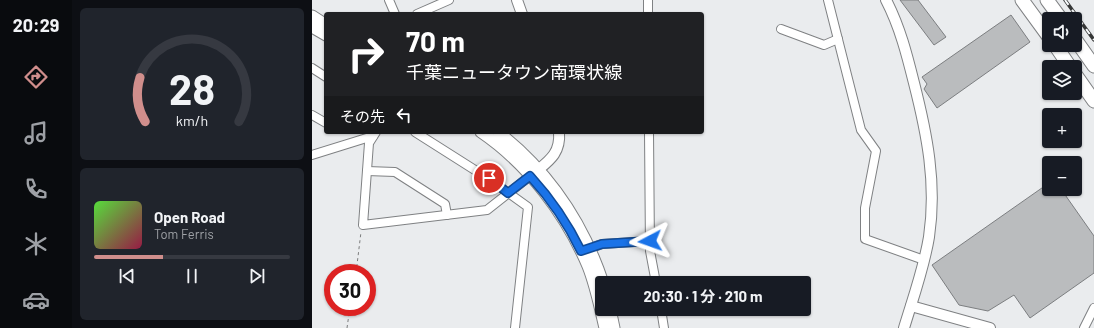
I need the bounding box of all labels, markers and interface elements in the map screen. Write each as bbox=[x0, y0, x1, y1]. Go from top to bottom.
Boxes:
map controls bbox=[1042, 12, 1082, 196]
button: sound bbox=[1042, 12, 1082, 52]
text: 20:29 bbox=[13, 14, 59, 36]
text: 70 m bbox=[406, 24, 465, 58]
icon: right bbox=[340, 28, 392, 80]
button: layers bbox=[1042, 60, 1082, 100]
text: 千葉ニュータウン南環状線 bbox=[406, 61, 622, 83]
icon: directions bbox=[22, 63, 50, 91]
text: 28 bbox=[169, 63, 215, 113]
icon: left bbox=[393, 104, 415, 126]
text: その先 bbox=[340, 107, 385, 125]
button: + bbox=[1042, 108, 1082, 148]
text: km/h bbox=[176, 112, 208, 129]
icon: music bbox=[22, 119, 50, 147]
button: − bbox=[1042, 156, 1082, 196]
pin bbox=[472, 161, 506, 195]
icon: arrive bbox=[478, 167, 500, 189]
icon: phone bbox=[22, 175, 50, 203]
text: Open Road bbox=[154, 208, 225, 226]
position arrow bbox=[629, 220, 671, 262]
text: Tom Ferris bbox=[154, 226, 214, 242]
icon: climate bbox=[22, 230, 50, 258]
speed limit sign: 30 bbox=[324, 264, 376, 316]
icon: previous bbox=[116, 265, 138, 287]
icon: pause bbox=[181, 265, 203, 287]
icon: next bbox=[246, 265, 268, 287]
icon: car bbox=[22, 286, 50, 314]
text: 20:30 · 1 分 · 210 m bbox=[643, 287, 763, 305]

